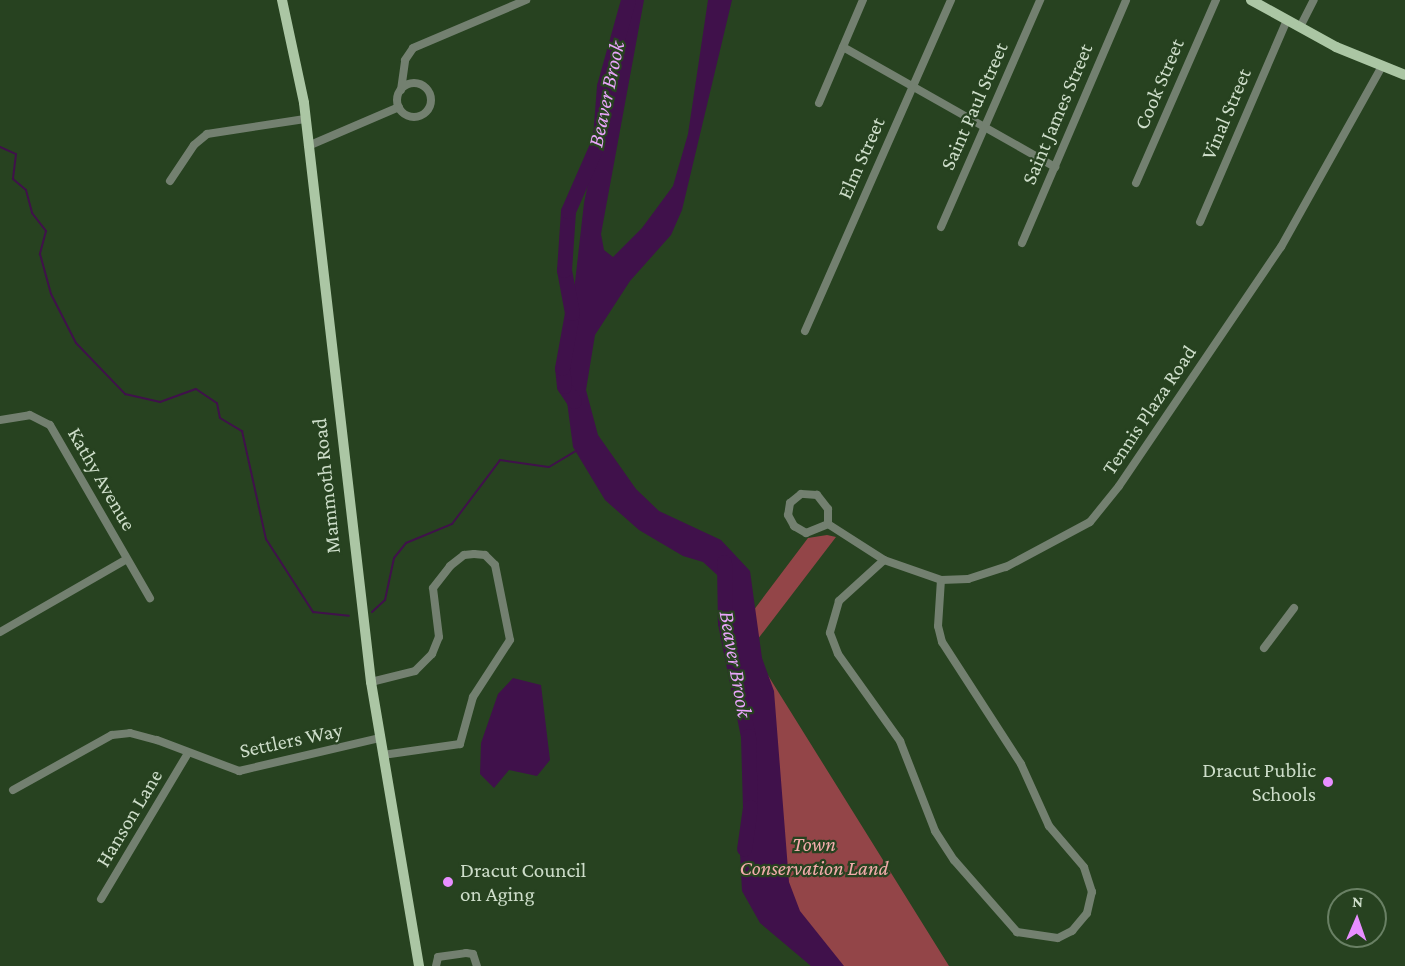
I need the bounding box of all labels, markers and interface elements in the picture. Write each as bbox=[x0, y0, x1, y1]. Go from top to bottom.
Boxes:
street label: Cook Street bbox=[1129, 35, 1189, 133]
street label: Saint Paul Street bbox=[935, 38, 1013, 174]
water label: Beaver Brook bbox=[582, 39, 630, 149]
street label: Saint James Street bbox=[1016, 40, 1098, 188]
street label: Vinal Street bbox=[1195, 65, 1257, 163]
street label: Elm Street bbox=[832, 113, 890, 203]
street label: Tennis Plaza Road bbox=[1096, 340, 1202, 480]
street label: Mammoth Road bbox=[306, 417, 346, 555]
street label: Kathy Avenue bbox=[62, 423, 142, 535]
water label: Beaver Brook bbox=[714, 609, 758, 719]
street label: Settlers Way bbox=[237, 717, 345, 763]
place label: Dracut Public Schools bbox=[1202, 757, 1316, 807]
street label: Hanson Lane bbox=[90, 765, 168, 871]
marker: Dracut Public Schools bbox=[1321, 775, 1335, 789]
park label: Town Conservation Land bbox=[740, 831, 888, 881]
place label: Dracut Council on Aging bbox=[460, 857, 586, 907]
marker: Dracut Council on Aging bbox=[441, 875, 455, 889]
north arrow bbox=[1327, 888, 1387, 948]
text: N bbox=[1352, 893, 1363, 910]

